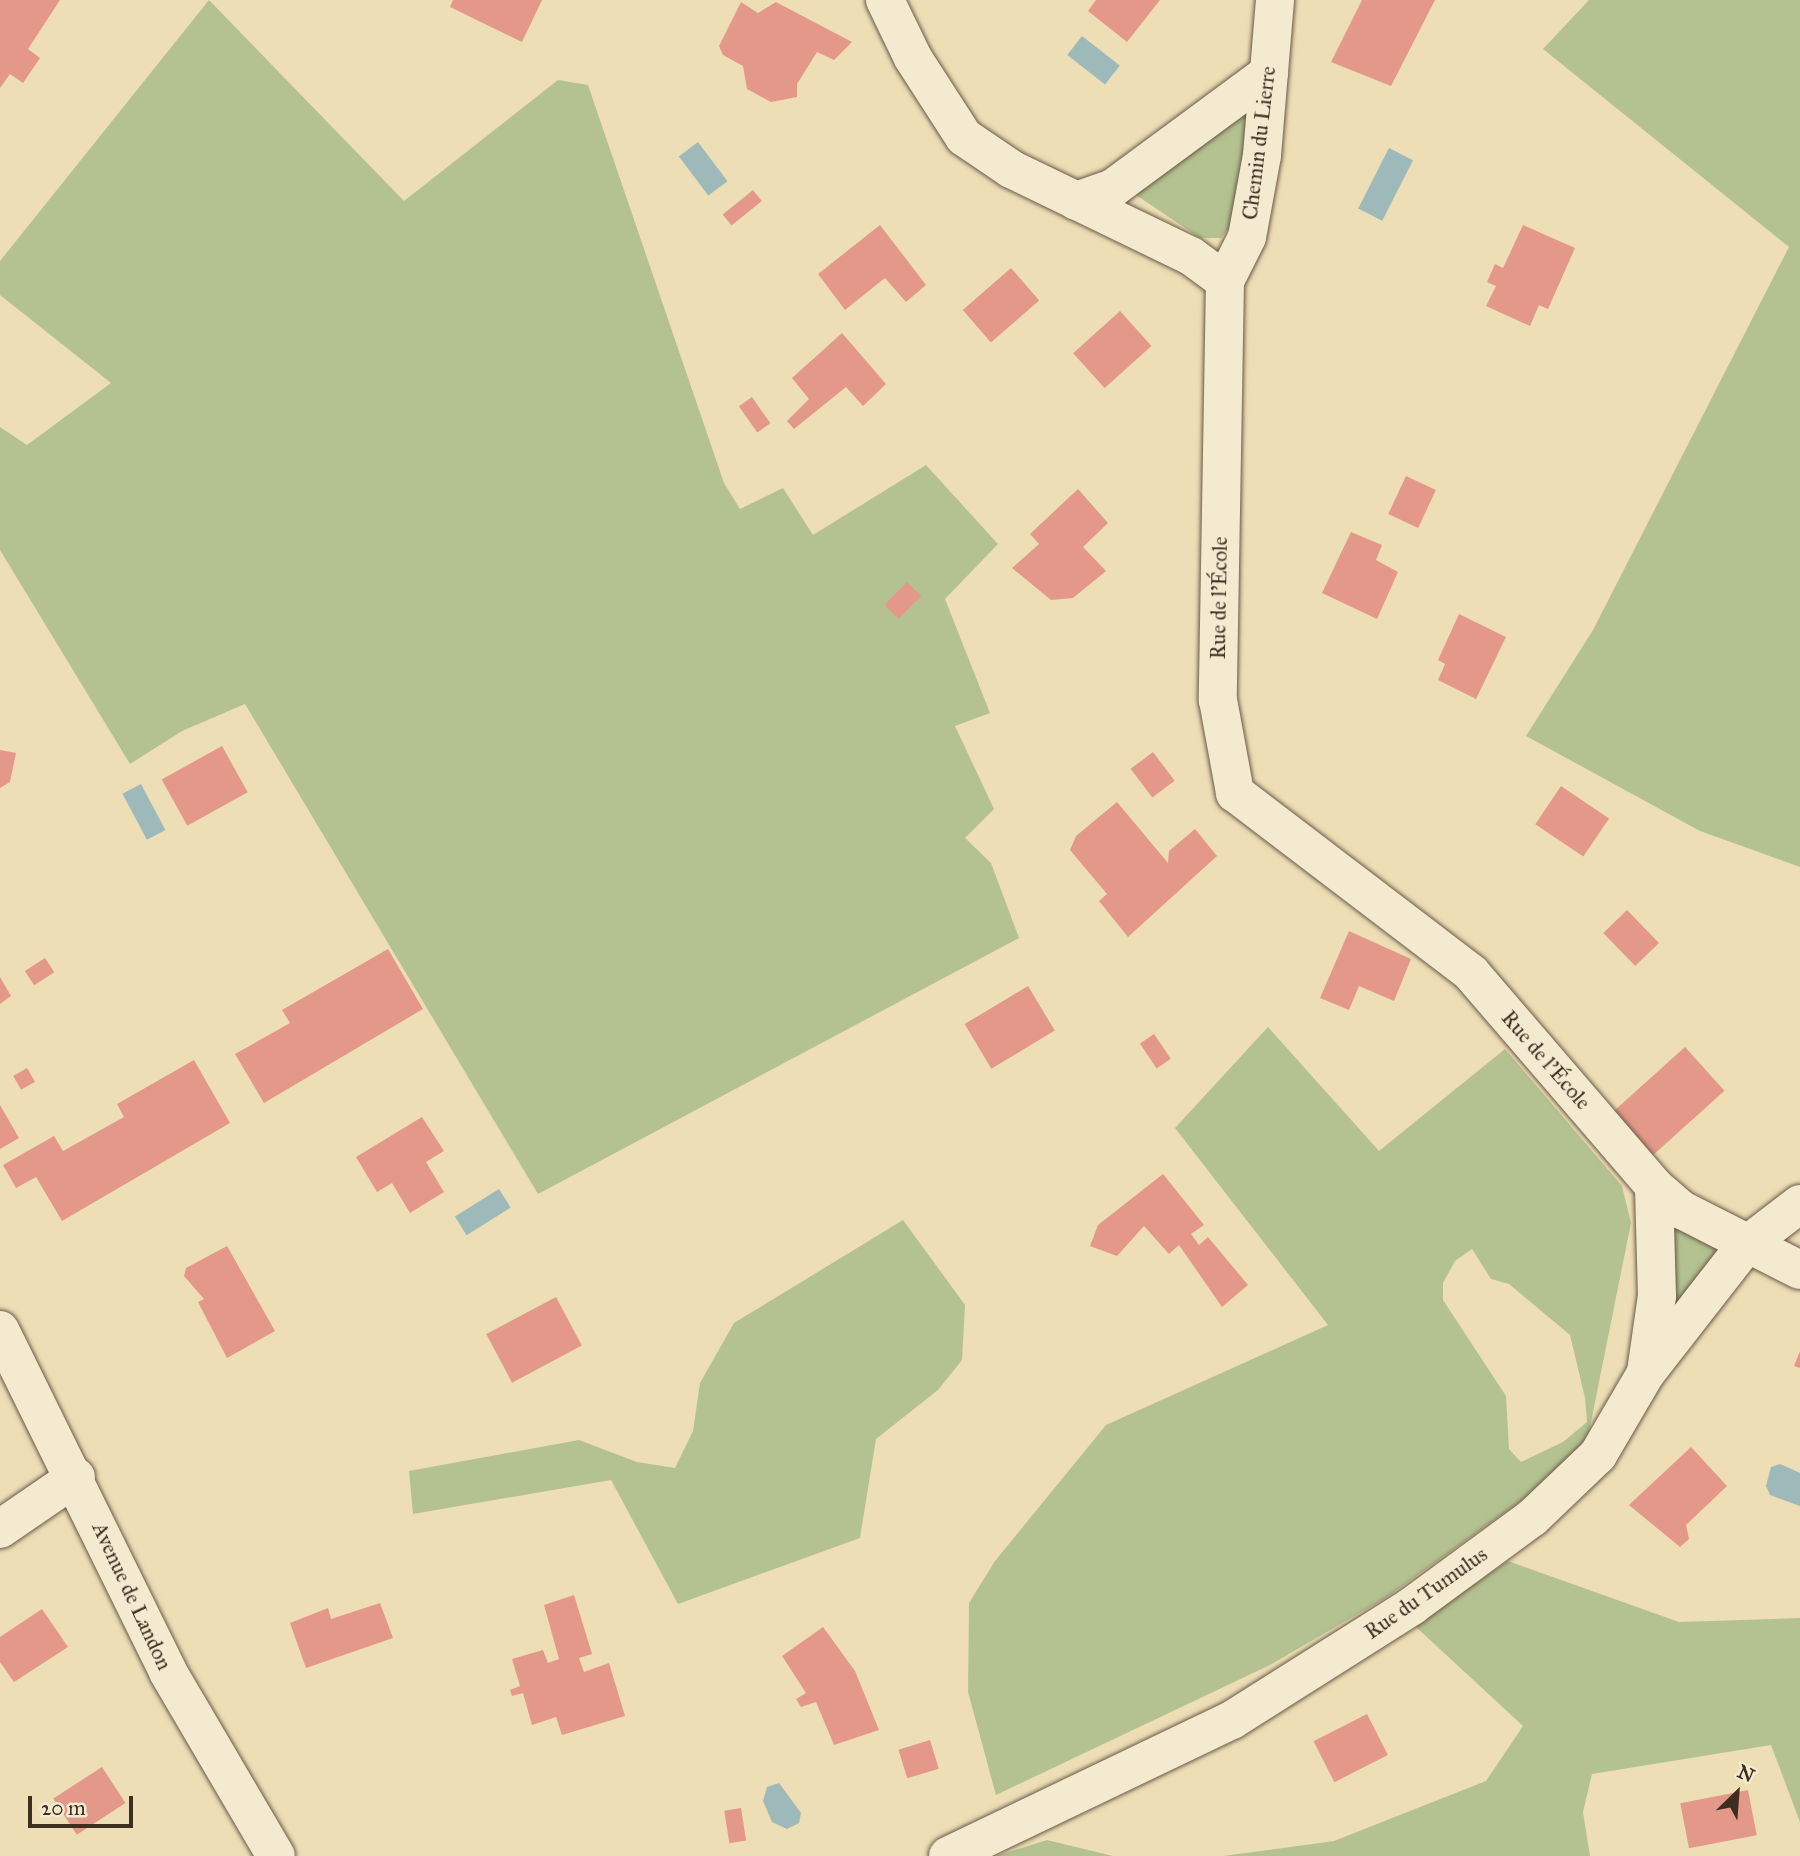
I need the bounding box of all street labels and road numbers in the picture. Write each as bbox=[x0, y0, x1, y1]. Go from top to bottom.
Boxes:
street label: Chemin du Lierre bbox=[1237, 65, 1281, 221]
street label: Rue de l'École bbox=[1205, 536, 1233, 660]
street label: Rue de l'École bbox=[1496, 1005, 1596, 1115]
street label: Avenue de Landon bbox=[87, 1518, 177, 1674]
street label: Rue du Tumulus bbox=[1360, 1541, 1492, 1645]

